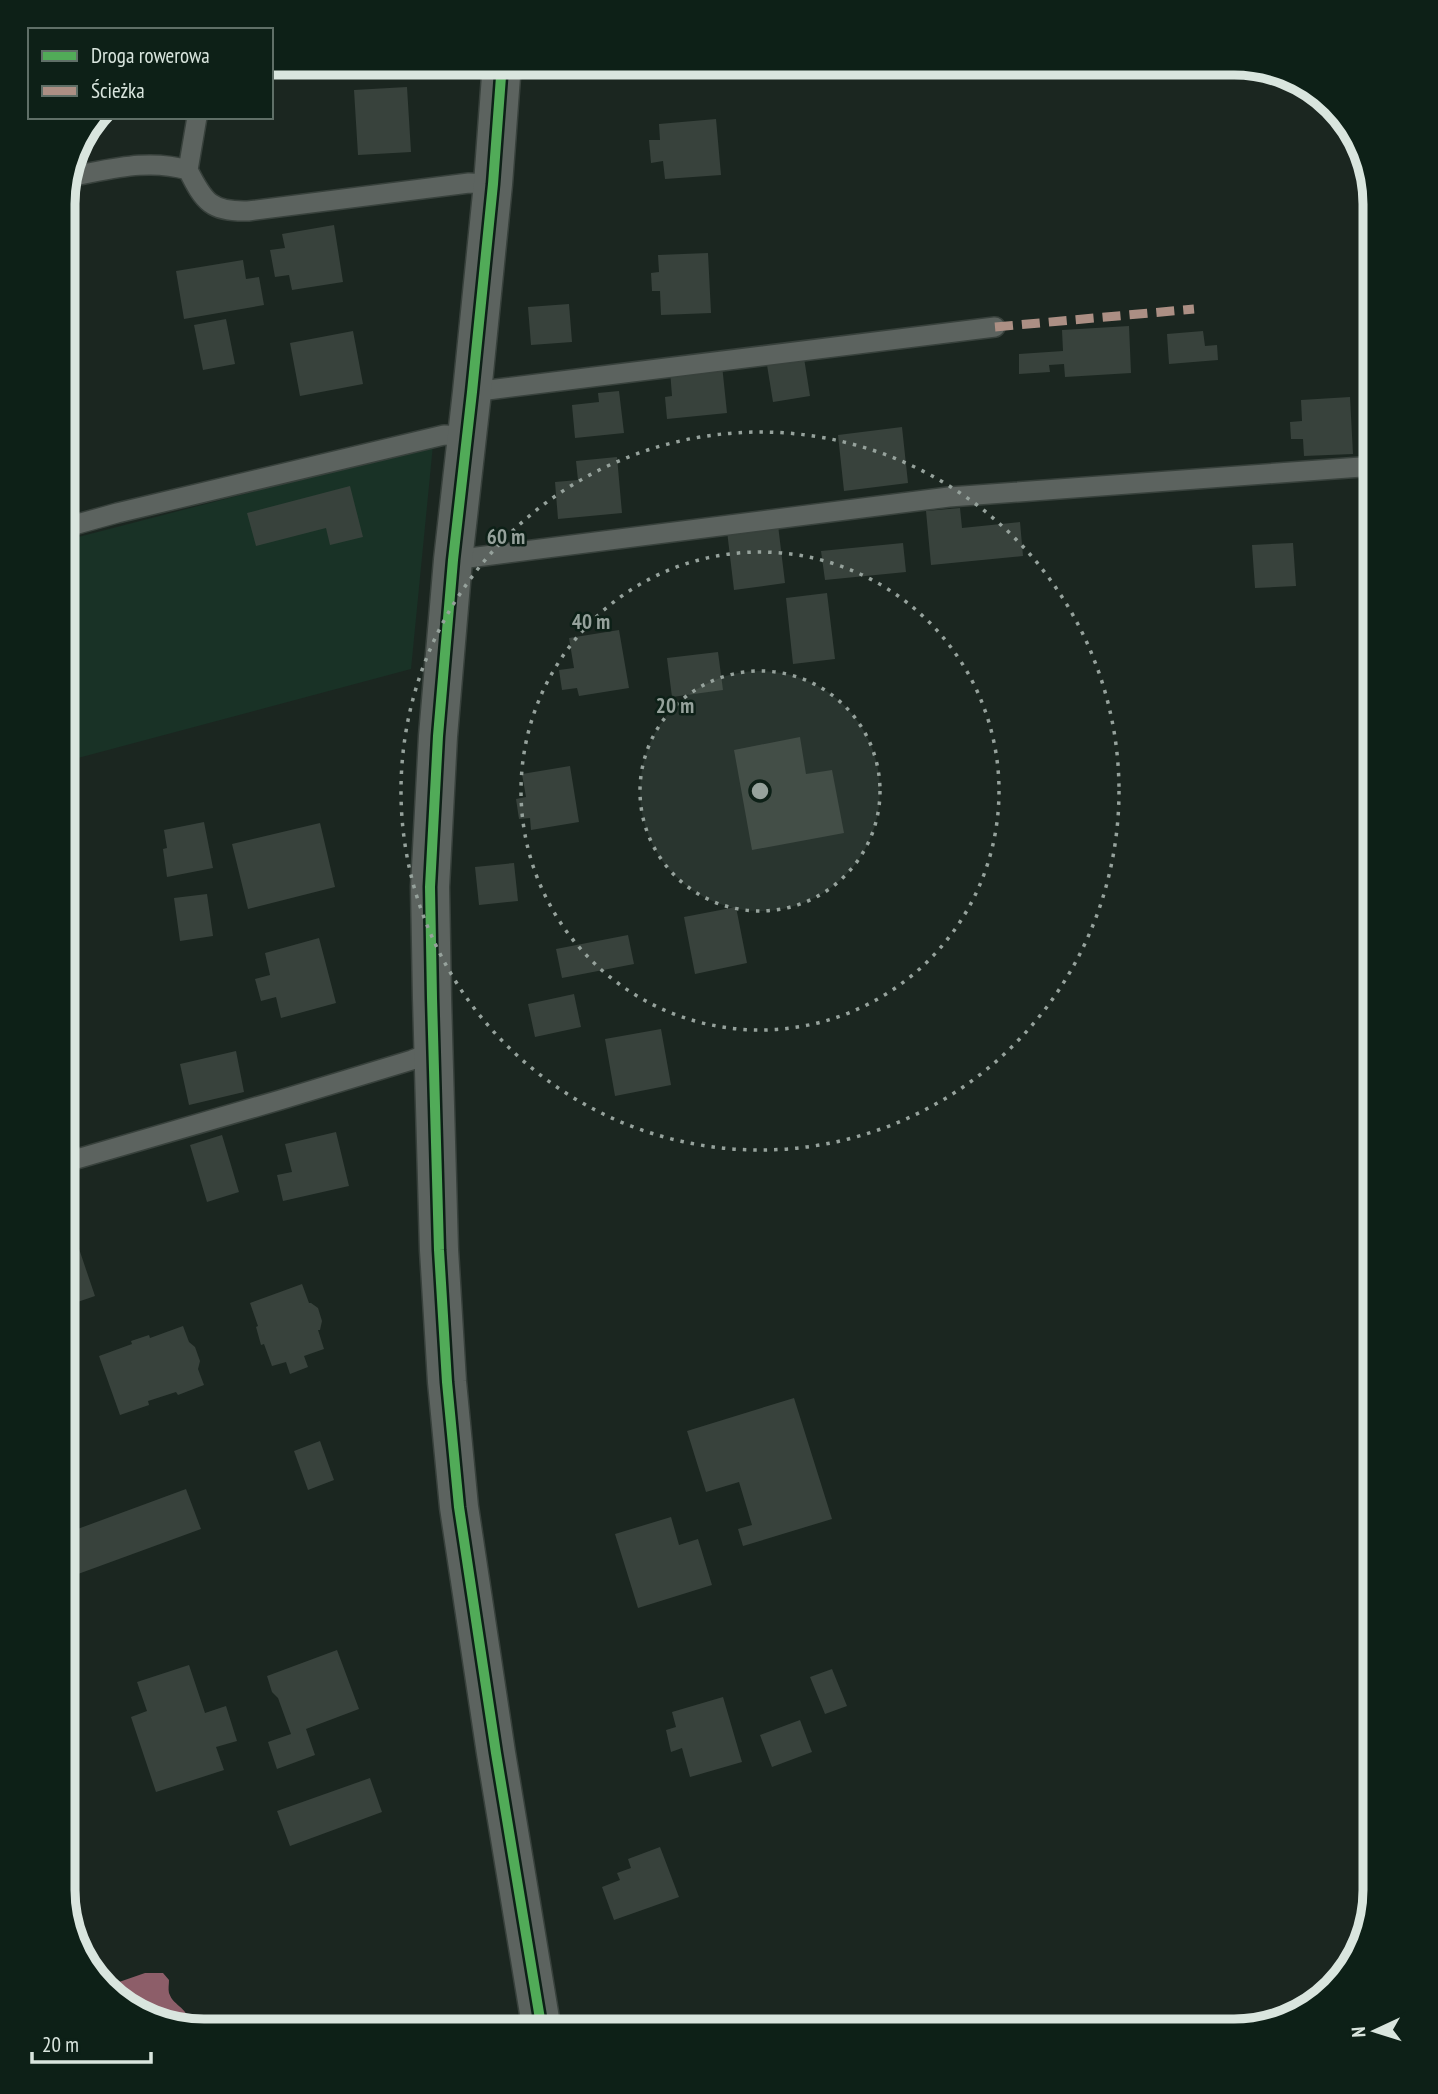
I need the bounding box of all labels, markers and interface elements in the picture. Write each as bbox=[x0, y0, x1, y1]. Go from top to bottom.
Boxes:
legend bbox=[28, 28, 273, 119]
text: Droga rowerowa bbox=[91, 42, 210, 69]
text: Ścieżka bbox=[91, 77, 145, 104]
text: 60 m bbox=[487, 523, 525, 550]
text: 40 m bbox=[572, 608, 610, 635]
text: 20 m bbox=[656, 692, 694, 719]
centre of rings bbox=[748, 779, 772, 803]
north arrow bbox=[1340, 1996, 1410, 2066]
scale bar bbox=[32, 2021, 150, 2064]
text: N bbox=[1346, 2026, 1370, 2038]
text: 20 m bbox=[42, 2031, 79, 2058]

